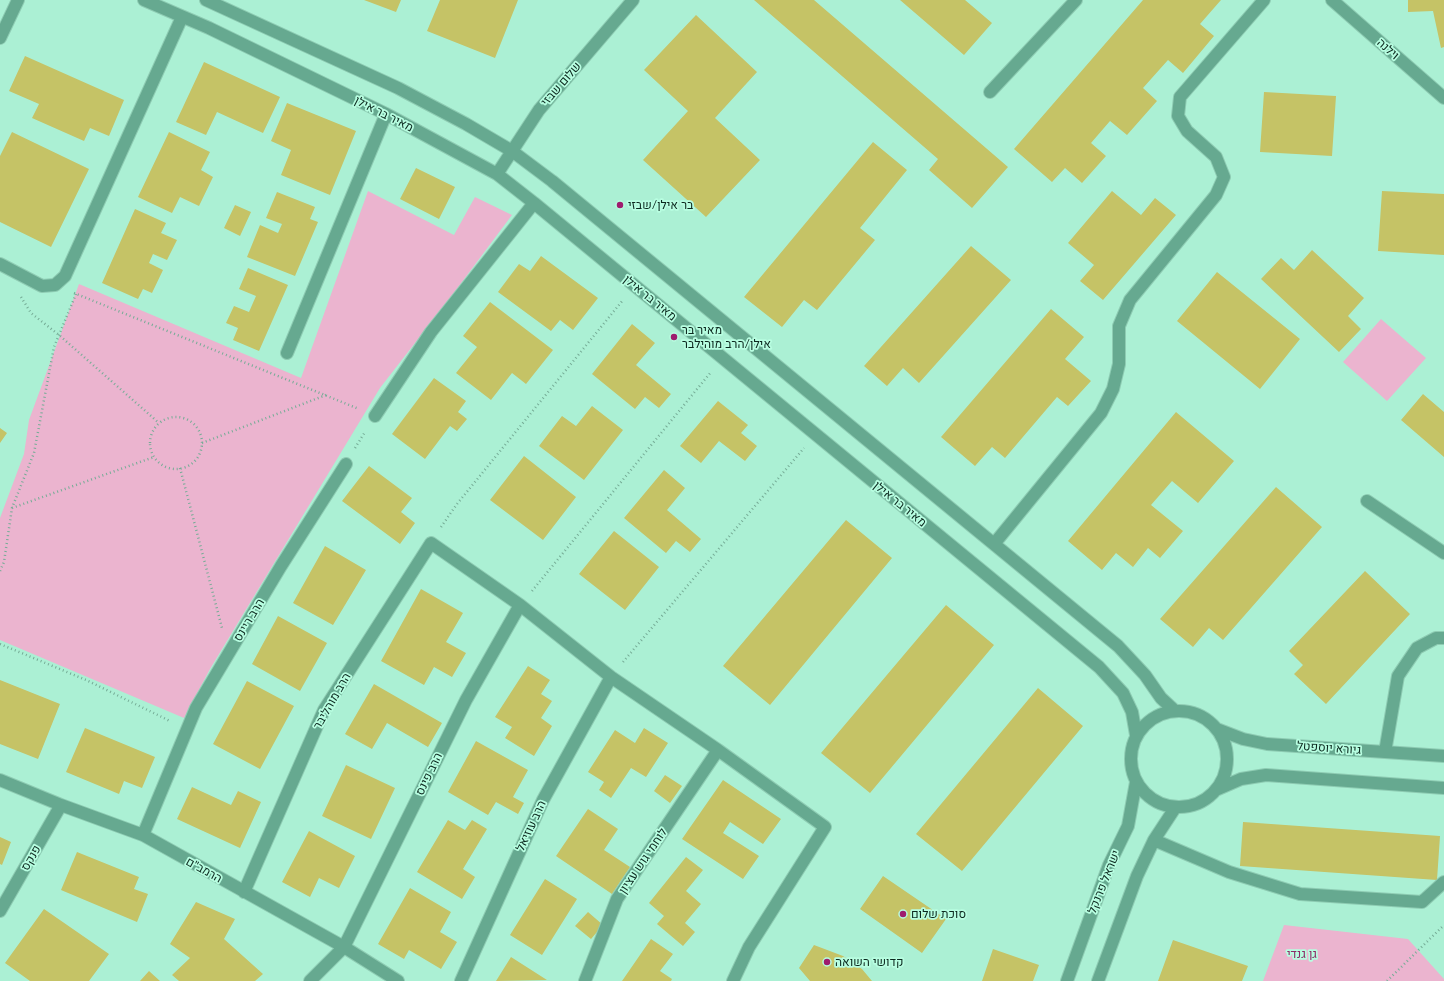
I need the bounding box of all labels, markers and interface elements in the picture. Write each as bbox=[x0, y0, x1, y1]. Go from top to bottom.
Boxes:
street label: וילנה bbox=[1374, 35, 1402, 63]
street label: שלום שבזי bbox=[538, 59, 584, 109]
street label: מאיר בר אילן bbox=[352, 93, 416, 135]
place label: בר אילן/שבזי bbox=[628, 198, 693, 212]
marker: בר אילן/שבזי bbox=[615, 200, 625, 210]
street label: מאיר בר אילן bbox=[621, 272, 679, 324]
place label: מאיר בר אילן/הרב מוהילבר bbox=[682, 323, 771, 351]
marker: מאיר בר אילן/הרב מוהילבר bbox=[669, 332, 679, 342]
street label: מאיר בר אילן bbox=[871, 478, 929, 530]
street label: הרב ריינס bbox=[231, 596, 267, 644]
street label: הרב מוהליבר bbox=[310, 670, 354, 732]
street label: גיורא יוספטל bbox=[1296, 739, 1362, 757]
street label: הרב פינס bbox=[413, 750, 445, 798]
street label: הרב עוזיאל bbox=[513, 798, 549, 854]
street label: לוחמי גוש עציון bbox=[616, 825, 670, 897]
street label: פנקס bbox=[18, 843, 44, 873]
street label: ישראל פרנקל bbox=[1085, 848, 1123, 916]
street label: הרמב"ם bbox=[183, 854, 225, 886]
place label: סוכת שלום bbox=[911, 907, 966, 921]
marker: סוכת שלום bbox=[898, 909, 908, 919]
park label: גן גנדי bbox=[1287, 947, 1317, 961]
place label: קדושי השואה bbox=[835, 955, 903, 969]
marker: קדושי השואה bbox=[822, 957, 832, 967]

